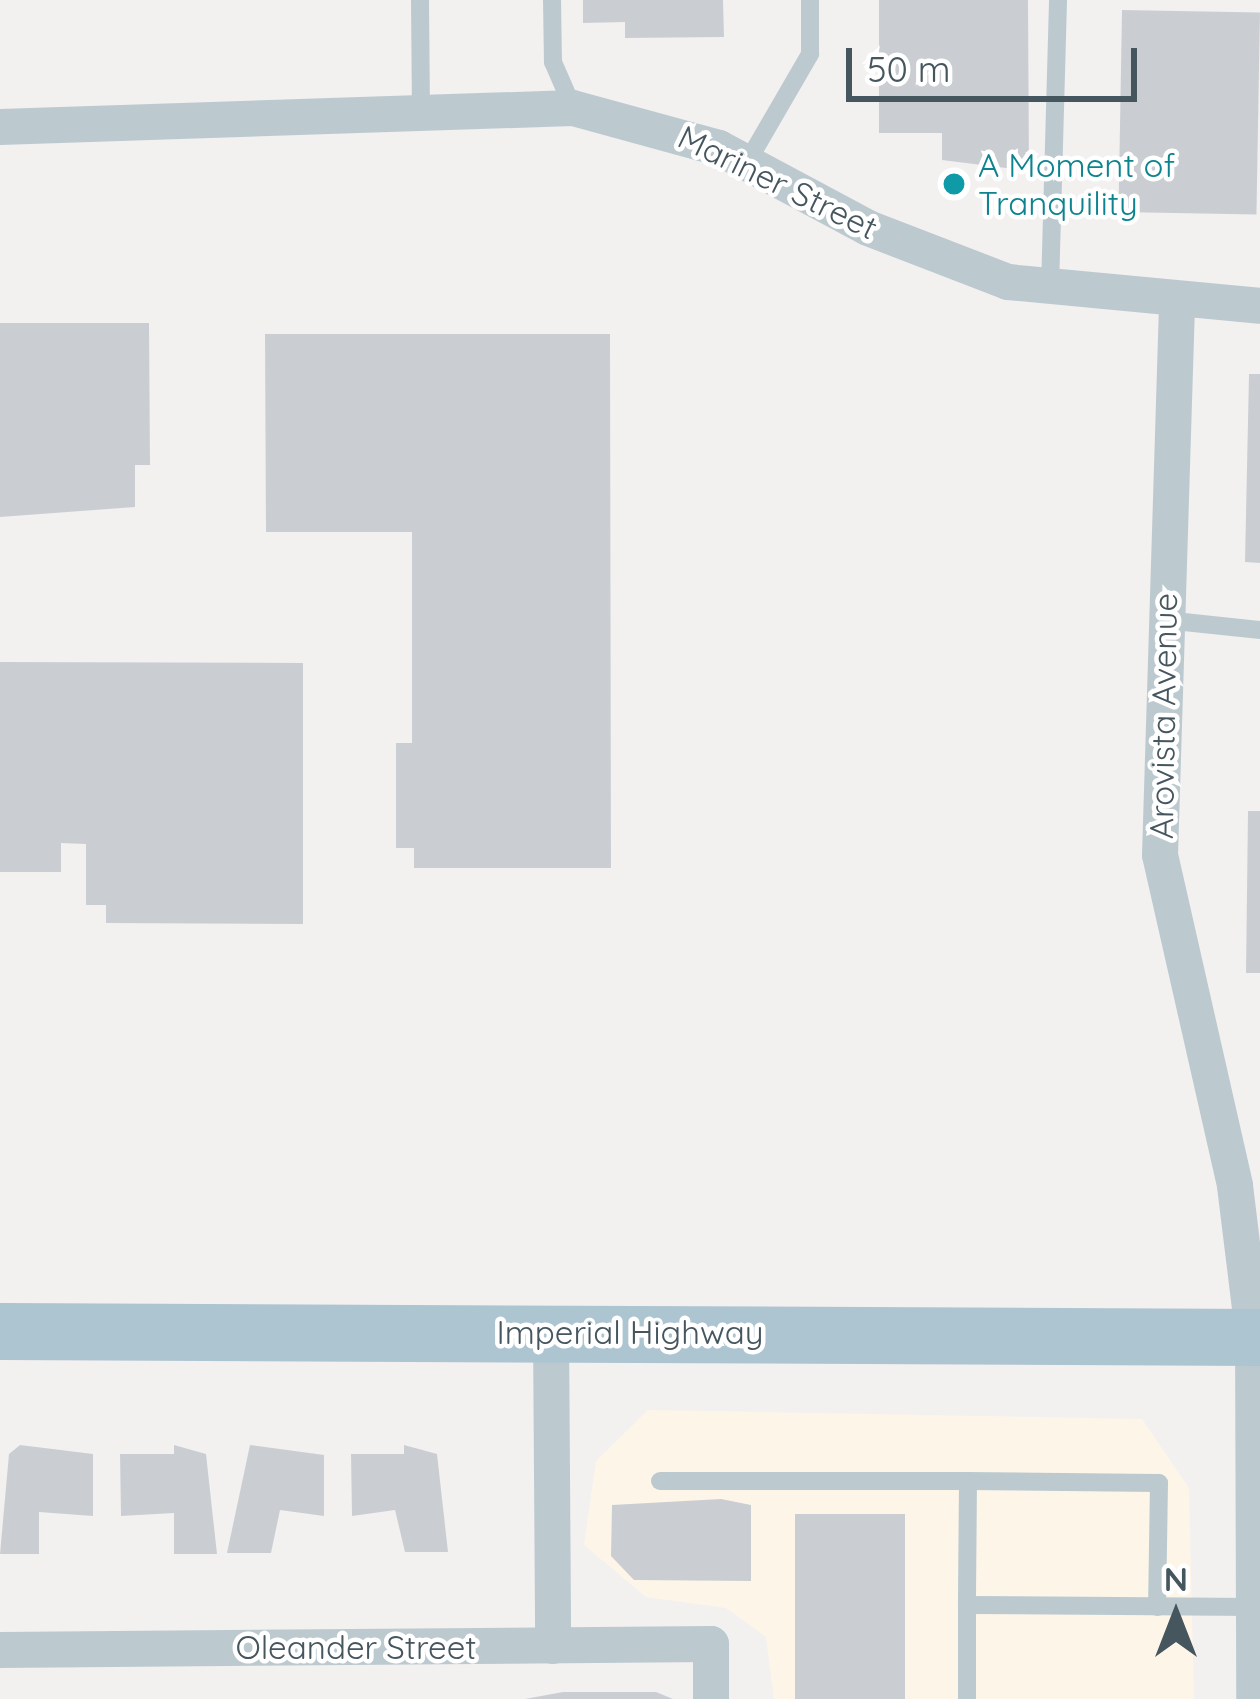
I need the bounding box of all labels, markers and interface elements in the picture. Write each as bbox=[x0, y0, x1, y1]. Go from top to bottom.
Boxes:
scale bar bbox=[852, 24, 1143, 98]
text: 50 m bbox=[867, 46, 951, 91]
street label: Mariner Street bbox=[672, 117, 884, 247]
place label: A Moment of Tranquility bbox=[978, 145, 1175, 223]
marker: A Moment of Tranquility bbox=[941, 171, 967, 197]
street label: Arovista Avenue bbox=[1141, 593, 1185, 839]
street label: Imperial Highway bbox=[496, 1312, 764, 1352]
north arrow bbox=[1116, 1555, 1236, 1675]
text: N bbox=[1164, 1558, 1188, 1599]
street label: Oleander Street bbox=[236, 1627, 476, 1667]

